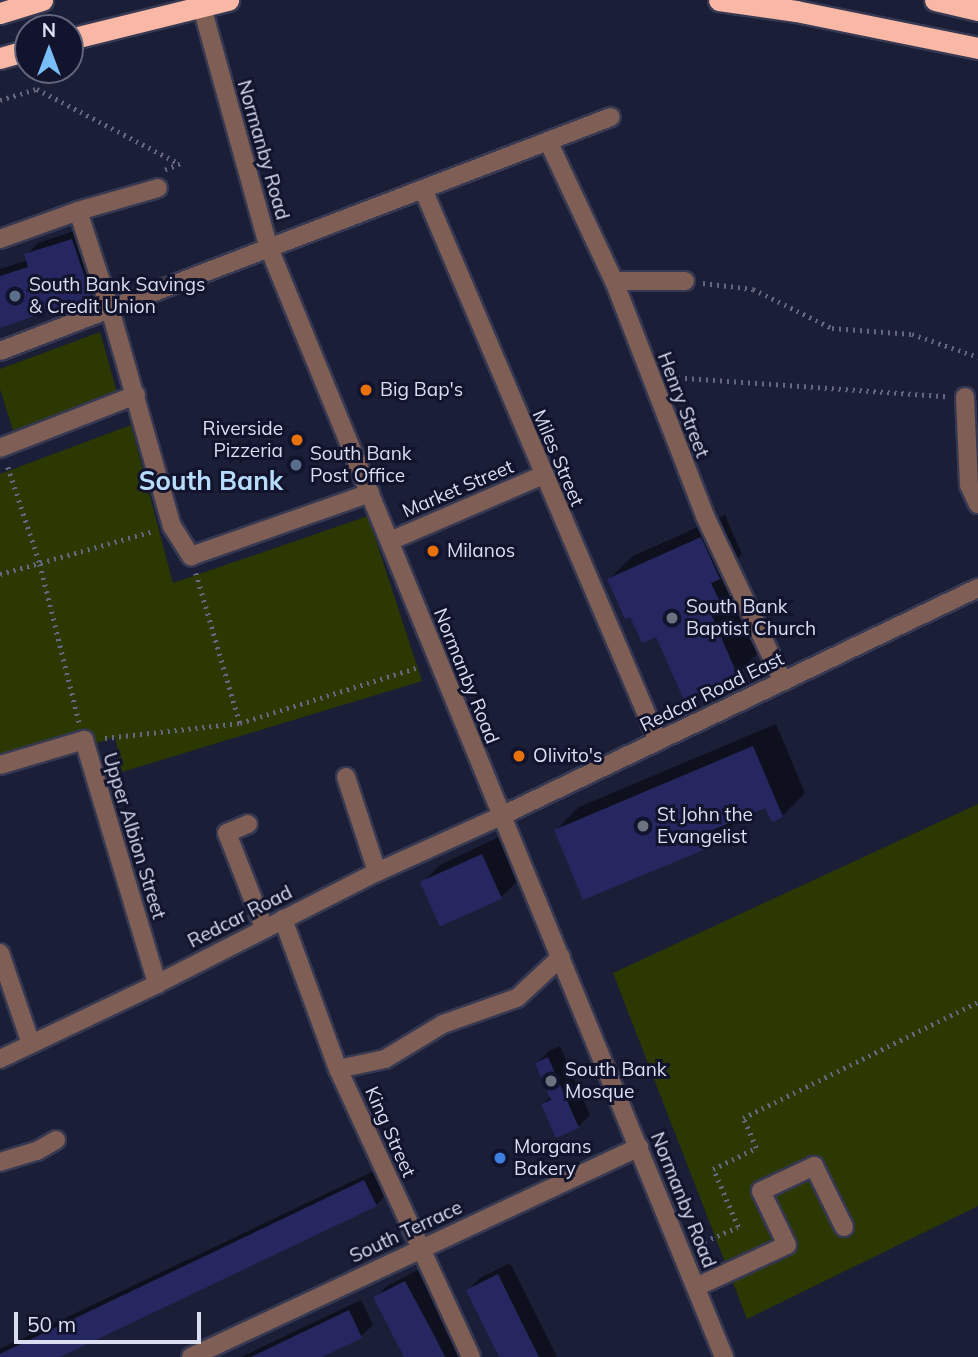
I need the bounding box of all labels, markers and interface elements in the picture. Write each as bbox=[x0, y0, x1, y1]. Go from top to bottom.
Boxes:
north arrow bbox=[14, 14, 84, 84]
text: N bbox=[42, 18, 56, 42]
street label: Normanby Road bbox=[232, 78, 294, 222]
place label: South Bank Savings & Credit Union bbox=[29, 274, 205, 318]
marker: South Bank Savings & Credit Union bbox=[7, 288, 23, 304]
street label: Henry Street bbox=[652, 349, 714, 461]
place label: Big Bap's bbox=[380, 379, 463, 401]
marker: Big Bap's bbox=[358, 382, 374, 398]
street label: Miles Street bbox=[527, 406, 589, 510]
place label: Riverside Pizzeria bbox=[203, 418, 283, 462]
marker: Riverside Pizzeria bbox=[289, 432, 305, 448]
place label: South Bank Post Office bbox=[310, 443, 412, 487]
street label: Market Street bbox=[399, 455, 517, 523]
marker: South Bank Post Office bbox=[288, 457, 304, 473]
district label: South Bank bbox=[139, 465, 283, 497]
place label: Milanos bbox=[447, 540, 515, 562]
marker: Milanos bbox=[425, 543, 441, 559]
place label: South Bank Baptist Church bbox=[686, 596, 816, 640]
street label: Normanby Road bbox=[428, 605, 504, 747]
marker: South Bank Baptist Church bbox=[664, 610, 680, 626]
street label: Redcar Road East bbox=[636, 647, 788, 737]
place label: Olivito's bbox=[533, 745, 602, 767]
marker: Olivito's bbox=[511, 748, 527, 764]
street label: Upper Albion Street bbox=[98, 750, 170, 922]
place label: St John the Evangelist bbox=[657, 804, 753, 848]
marker: St John the Evangelist bbox=[635, 818, 651, 834]
street label: Redcar Road bbox=[184, 881, 296, 953]
place label: South Bank Mosque bbox=[565, 1059, 667, 1103]
marker: South Bank Mosque bbox=[543, 1073, 559, 1089]
street label: King Street bbox=[360, 1083, 420, 1181]
street label: Normanby Road bbox=[645, 1129, 721, 1271]
place label: Morgans Bakery bbox=[514, 1136, 591, 1180]
marker: Morgans Bakery bbox=[492, 1150, 508, 1166]
street label: South Terrace bbox=[346, 1196, 466, 1268]
scale bar bbox=[18, 1298, 205, 1342]
text: 50 m bbox=[27, 1311, 76, 1337]

